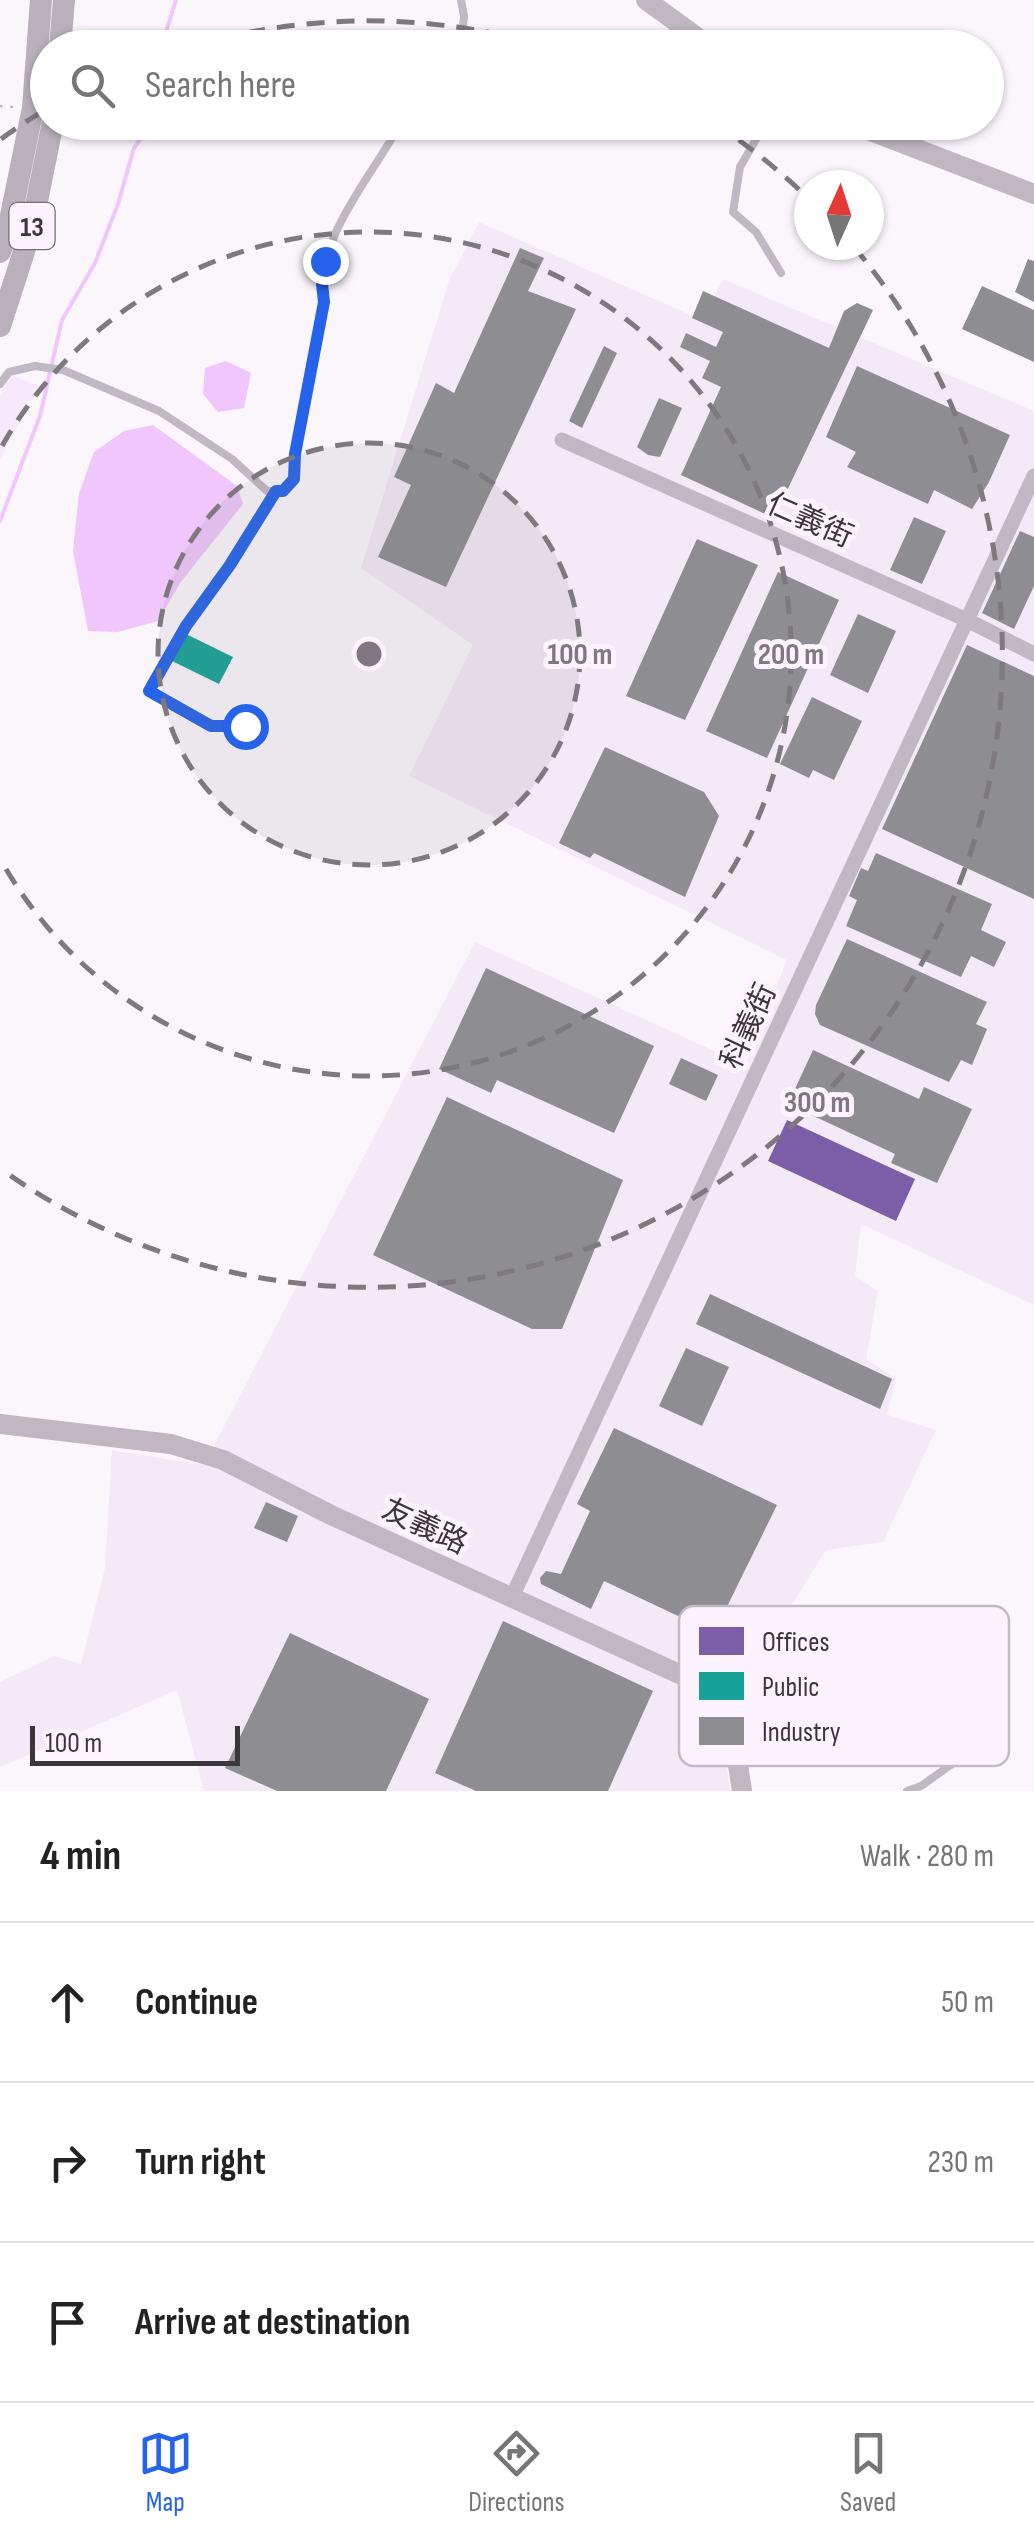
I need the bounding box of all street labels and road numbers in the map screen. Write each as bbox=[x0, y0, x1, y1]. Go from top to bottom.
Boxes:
road number: 13 bbox=[10, 203, 54, 249]
street label: 仁義街 bbox=[761, 486, 858, 556]
street label: 科義街 bbox=[714, 978, 784, 1075]
street label: 友義路 bbox=[376, 1492, 473, 1562]

